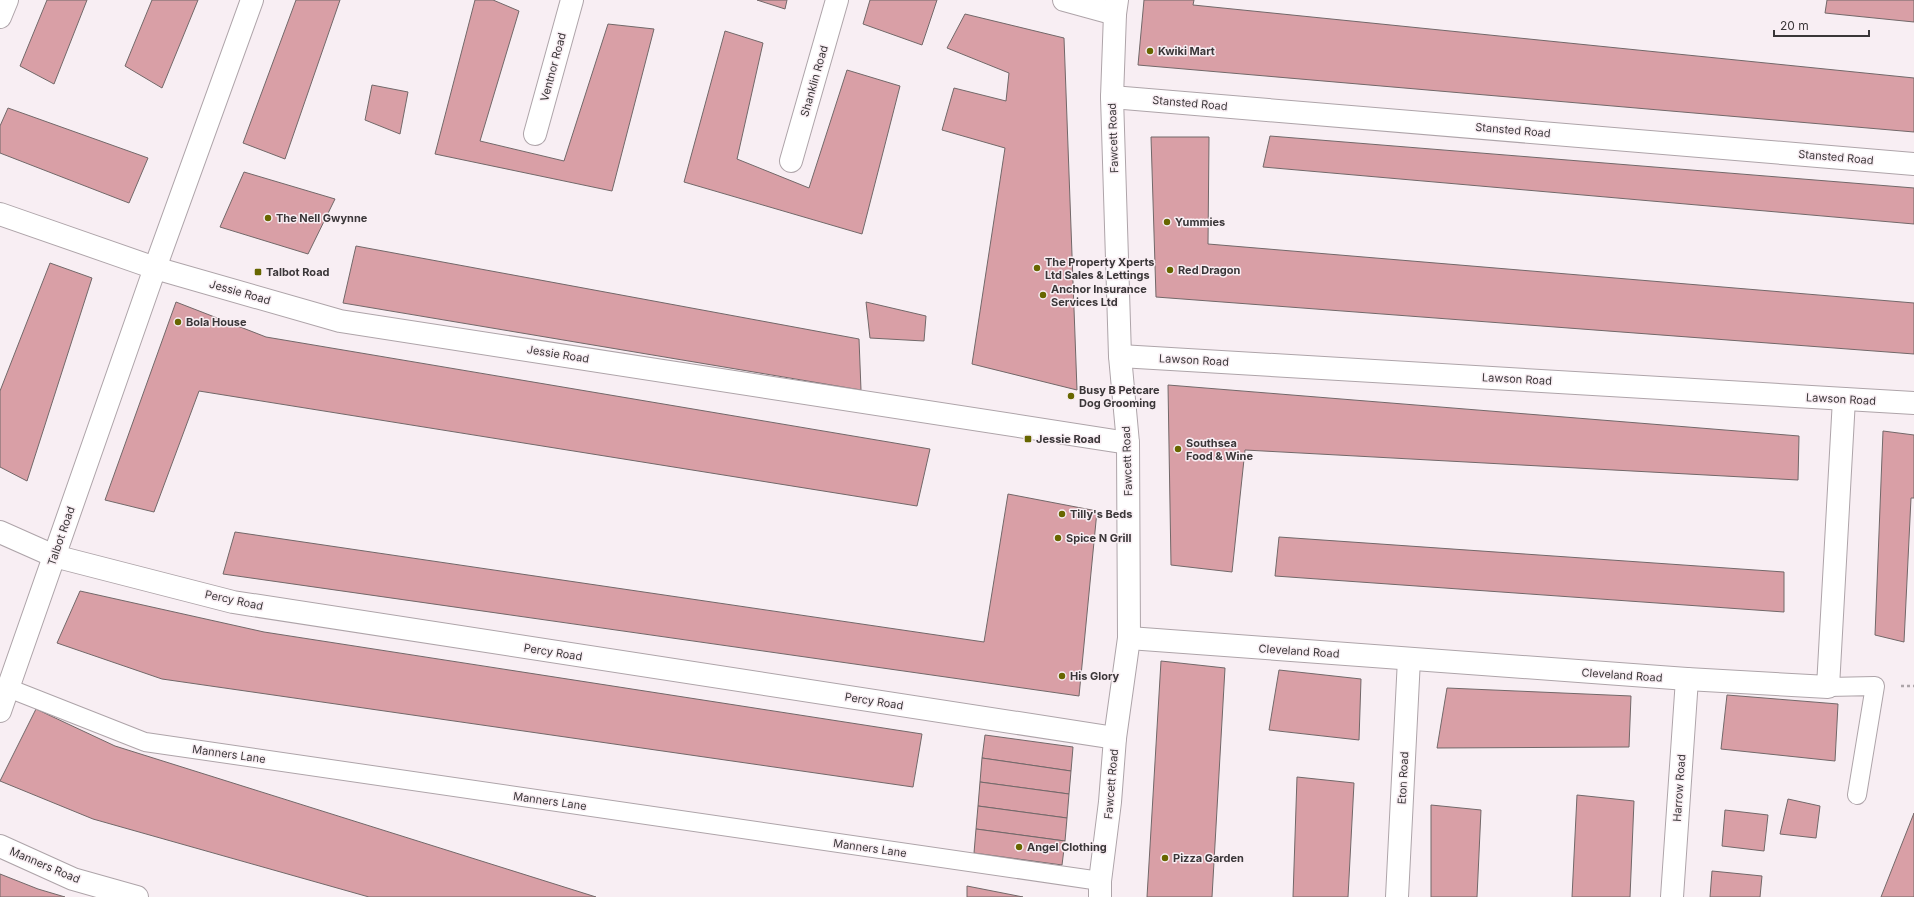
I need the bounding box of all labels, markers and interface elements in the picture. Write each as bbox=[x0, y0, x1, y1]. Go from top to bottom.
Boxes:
scale bar bbox=[1774, 12, 1869, 38]
text: 20 m bbox=[1780, 18, 1809, 33]
street label: Ventnor Road bbox=[537, 31, 569, 103]
street label: Shanklin Road bbox=[797, 44, 831, 118]
place label: Kwiki Mart bbox=[1158, 44, 1215, 58]
marker: Kwiki Mart bbox=[1145, 46, 1155, 56]
street label: Stansted Road bbox=[1152, 93, 1228, 113]
street label: Fawcett Road bbox=[1105, 103, 1121, 173]
street label: Stansted Road bbox=[1475, 120, 1551, 140]
street label: Stansted Road bbox=[1798, 147, 1874, 167]
place label: The Nell Gwynne bbox=[276, 211, 368, 225]
marker: The Nell Gwynne bbox=[263, 213, 273, 223]
place label: Yummies bbox=[1175, 215, 1225, 229]
marker: Yummies bbox=[1162, 217, 1172, 227]
place label: The Property Xperts Ltd Sales & Lettings bbox=[1045, 255, 1155, 282]
marker: The Property Xperts Ltd Sales & Lettings bbox=[1032, 263, 1042, 273]
place label: Red Dragon bbox=[1178, 263, 1241, 277]
place label: Talbot Road bbox=[266, 265, 330, 279]
marker: Red Dragon bbox=[1165, 265, 1175, 275]
marker: Talbot Road bbox=[253, 267, 263, 277]
street label: Jessie Road bbox=[208, 277, 272, 307]
place label: Anchor Insurance Services Ltd bbox=[1051, 282, 1147, 309]
marker: Anchor Insurance Services Ltd bbox=[1038, 290, 1048, 300]
place label: Bola House bbox=[186, 315, 247, 329]
marker: Bola House bbox=[173, 317, 183, 327]
street label: Jessie Road bbox=[526, 342, 590, 366]
street label: Lawson Road bbox=[1159, 351, 1229, 369]
street label: Lawson Road bbox=[1482, 370, 1552, 388]
place label: Busy B Petcare Dog Grooming bbox=[1079, 383, 1160, 410]
street label: Lawson Road bbox=[1806, 390, 1876, 408]
marker: Busy B Petcare Dog Grooming bbox=[1066, 391, 1076, 401]
street label: Fawcett Road bbox=[1119, 426, 1135, 496]
place label: Jessie Road bbox=[1036, 432, 1101, 446]
marker: Jessie Road bbox=[1023, 434, 1033, 444]
place label: Southsea Food & Wine bbox=[1186, 436, 1253, 463]
marker: Southsea Food & Wine bbox=[1173, 444, 1183, 454]
street label: Talbot Road bbox=[44, 505, 78, 567]
place label: Tilly's Beds bbox=[1070, 507, 1132, 521]
marker: Tilly's Beds bbox=[1057, 509, 1067, 519]
place label: Spice N Grill bbox=[1066, 531, 1132, 545]
marker: Spice N Grill bbox=[1053, 533, 1063, 543]
street label: Percy Road bbox=[204, 587, 264, 613]
street label: Percy Road bbox=[523, 640, 583, 664]
street label: Cleveland Road bbox=[1258, 641, 1340, 661]
street label: Cleveland Road bbox=[1581, 665, 1663, 685]
place label: His Glory bbox=[1070, 669, 1120, 683]
marker: His Glory bbox=[1057, 671, 1067, 681]
street label: Percy Road bbox=[844, 689, 904, 713]
street label: Manners Lane bbox=[191, 742, 267, 766]
street label: Fawcett Road bbox=[1101, 748, 1121, 820]
street label: Eton Road bbox=[1395, 751, 1411, 805]
street label: Harrow Road bbox=[1670, 754, 1688, 822]
street label: Manners Lane bbox=[512, 789, 588, 813]
street label: Manners Lane bbox=[832, 836, 908, 860]
place label: Angel Clothing bbox=[1027, 840, 1107, 854]
marker: Angel Clothing bbox=[1014, 842, 1024, 852]
street label: Manners Road bbox=[8, 844, 82, 886]
place label: Pizza Garden bbox=[1173, 851, 1244, 865]
marker: Pizza Garden bbox=[1160, 853, 1170, 863]

